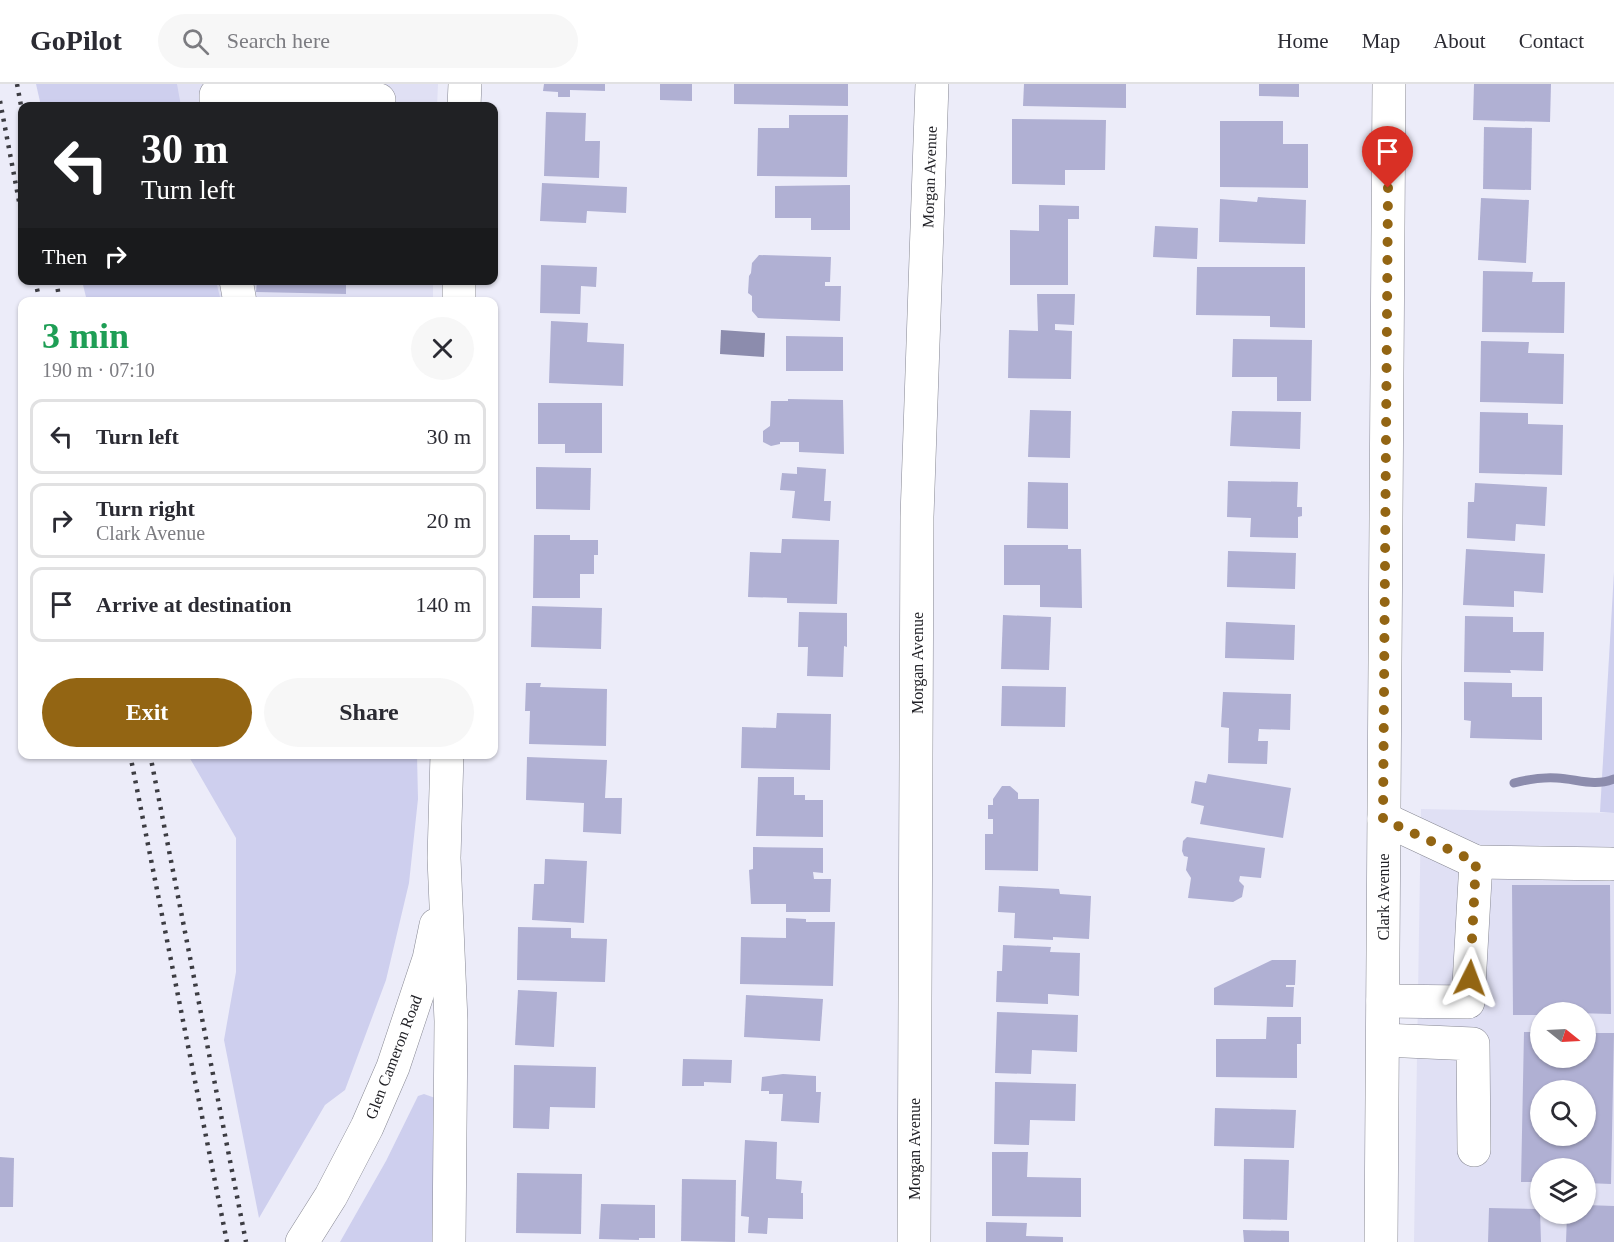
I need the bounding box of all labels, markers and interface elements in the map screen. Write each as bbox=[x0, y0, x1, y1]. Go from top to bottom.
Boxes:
search box bbox=[158, 14, 578, 68]
text: GoPilot bbox=[30, 25, 122, 56]
icon: search bbox=[179, 25, 212, 58]
text: Search here bbox=[227, 28, 330, 53]
text: Home bbox=[1277, 29, 1329, 53]
text: Map bbox=[1362, 29, 1400, 53]
text: About bbox=[1433, 29, 1486, 53]
text: Contact bbox=[1519, 29, 1584, 53]
icon: left bbox=[42, 126, 120, 204]
text: 30 m bbox=[141, 126, 229, 172]
street label: Morgan Avenue bbox=[919, 126, 941, 228]
pin bbox=[1362, 126, 1413, 188]
icon: arrive bbox=[1371, 135, 1404, 168]
text: Turn left bbox=[141, 175, 235, 205]
icon: right bbox=[99, 240, 132, 273]
text: Then bbox=[42, 244, 87, 269]
text: 3 min bbox=[42, 316, 129, 356]
button: close bbox=[411, 317, 474, 380]
text: 190 m · 07:10 bbox=[42, 359, 155, 381]
icon: left bbox=[45, 420, 78, 453]
text: Turn left bbox=[96, 424, 179, 449]
text: 30 m bbox=[426, 424, 471, 449]
text: Turn right bbox=[96, 496, 195, 521]
icon: right bbox=[45, 504, 78, 537]
text: 20 m bbox=[426, 508, 471, 533]
text: Clark Avenue bbox=[96, 522, 205, 544]
icon: arrive bbox=[45, 588, 78, 621]
text: Arrive at destination bbox=[96, 592, 292, 617]
text: 140 m bbox=[415, 592, 471, 617]
street label: Morgan Avenue bbox=[909, 612, 927, 714]
button: Exit bbox=[42, 678, 252, 747]
button: Share bbox=[264, 678, 474, 747]
street label: Clark Avenue bbox=[1375, 853, 1392, 941]
position arrow bbox=[1438, 946, 1502, 1010]
street label: Glen Cameron Road bbox=[362, 993, 425, 1122]
north arrow bbox=[1530, 1002, 1596, 1068]
map controls bbox=[1530, 1002, 1596, 1224]
button: search bbox=[1530, 1080, 1596, 1146]
street label: Morgan Avenue bbox=[906, 1098, 924, 1200]
button: layers bbox=[1530, 1158, 1596, 1224]

